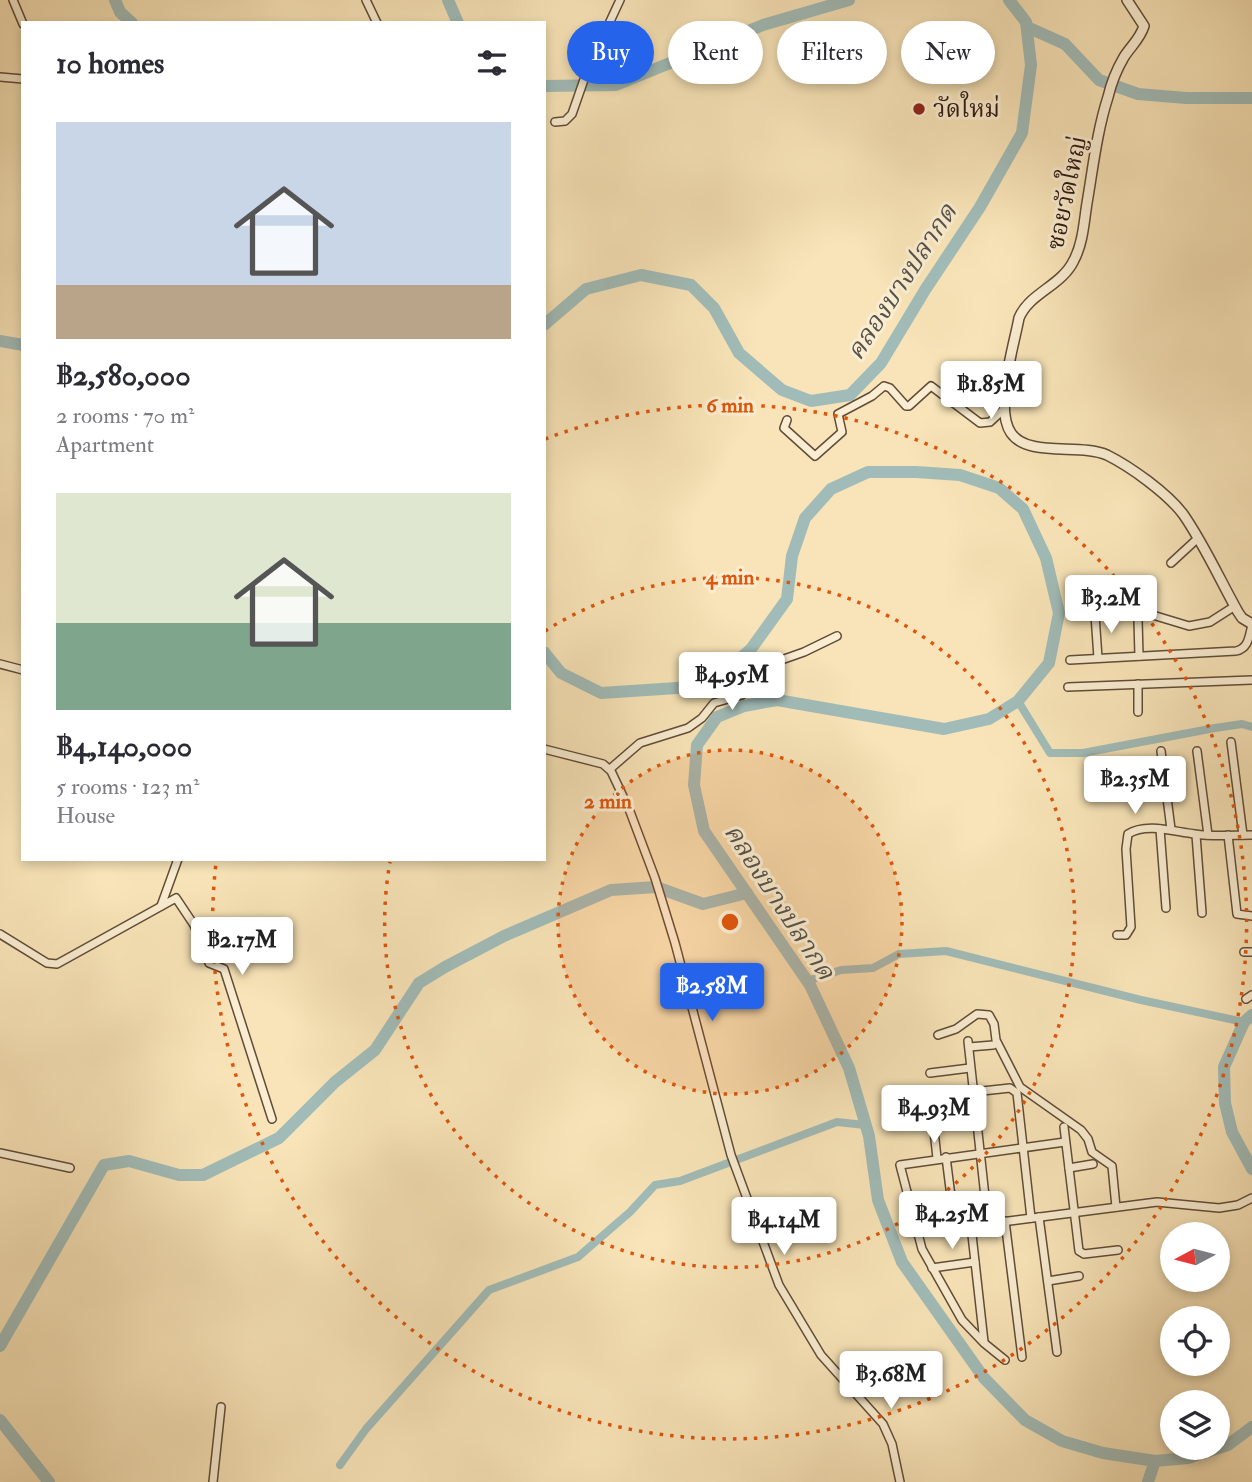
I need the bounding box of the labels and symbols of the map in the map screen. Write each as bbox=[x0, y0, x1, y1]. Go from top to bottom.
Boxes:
place label: วัดใหม่ bbox=[933, 91, 1000, 125]
marker: วัดใหม่ bbox=[911, 101, 927, 117]
street label: ซอยวัดใหญ่ bbox=[1037, 133, 1094, 253]
water label: คลองบางปลากด bbox=[840, 197, 965, 366]
pin: ฿1.85M bbox=[934, 362, 1048, 421]
text: 6 min bbox=[706, 392, 754, 419]
text: 4 min bbox=[705, 564, 754, 591]
pin: ฿3.2M bbox=[1062, 576, 1160, 635]
pin: ฿4.95M bbox=[675, 652, 789, 712]
pin: ฿2.35M bbox=[1078, 756, 1192, 816]
text: 2 min bbox=[584, 788, 632, 815]
water label: คลองบางปลากด bbox=[717, 818, 842, 987]
centre of rings bbox=[718, 910, 742, 934]
pin: ฿2.17M bbox=[185, 918, 299, 977]
pin: ฿2.58M bbox=[655, 964, 769, 1023]
pin: ฿4.93M bbox=[877, 1086, 991, 1145]
pin: ฿4.25M bbox=[895, 1192, 1009, 1251]
pin: ฿4.14M bbox=[727, 1198, 841, 1257]
north arrow bbox=[1160, 1222, 1230, 1292]
pin: ฿3.68M bbox=[834, 1352, 948, 1411]

